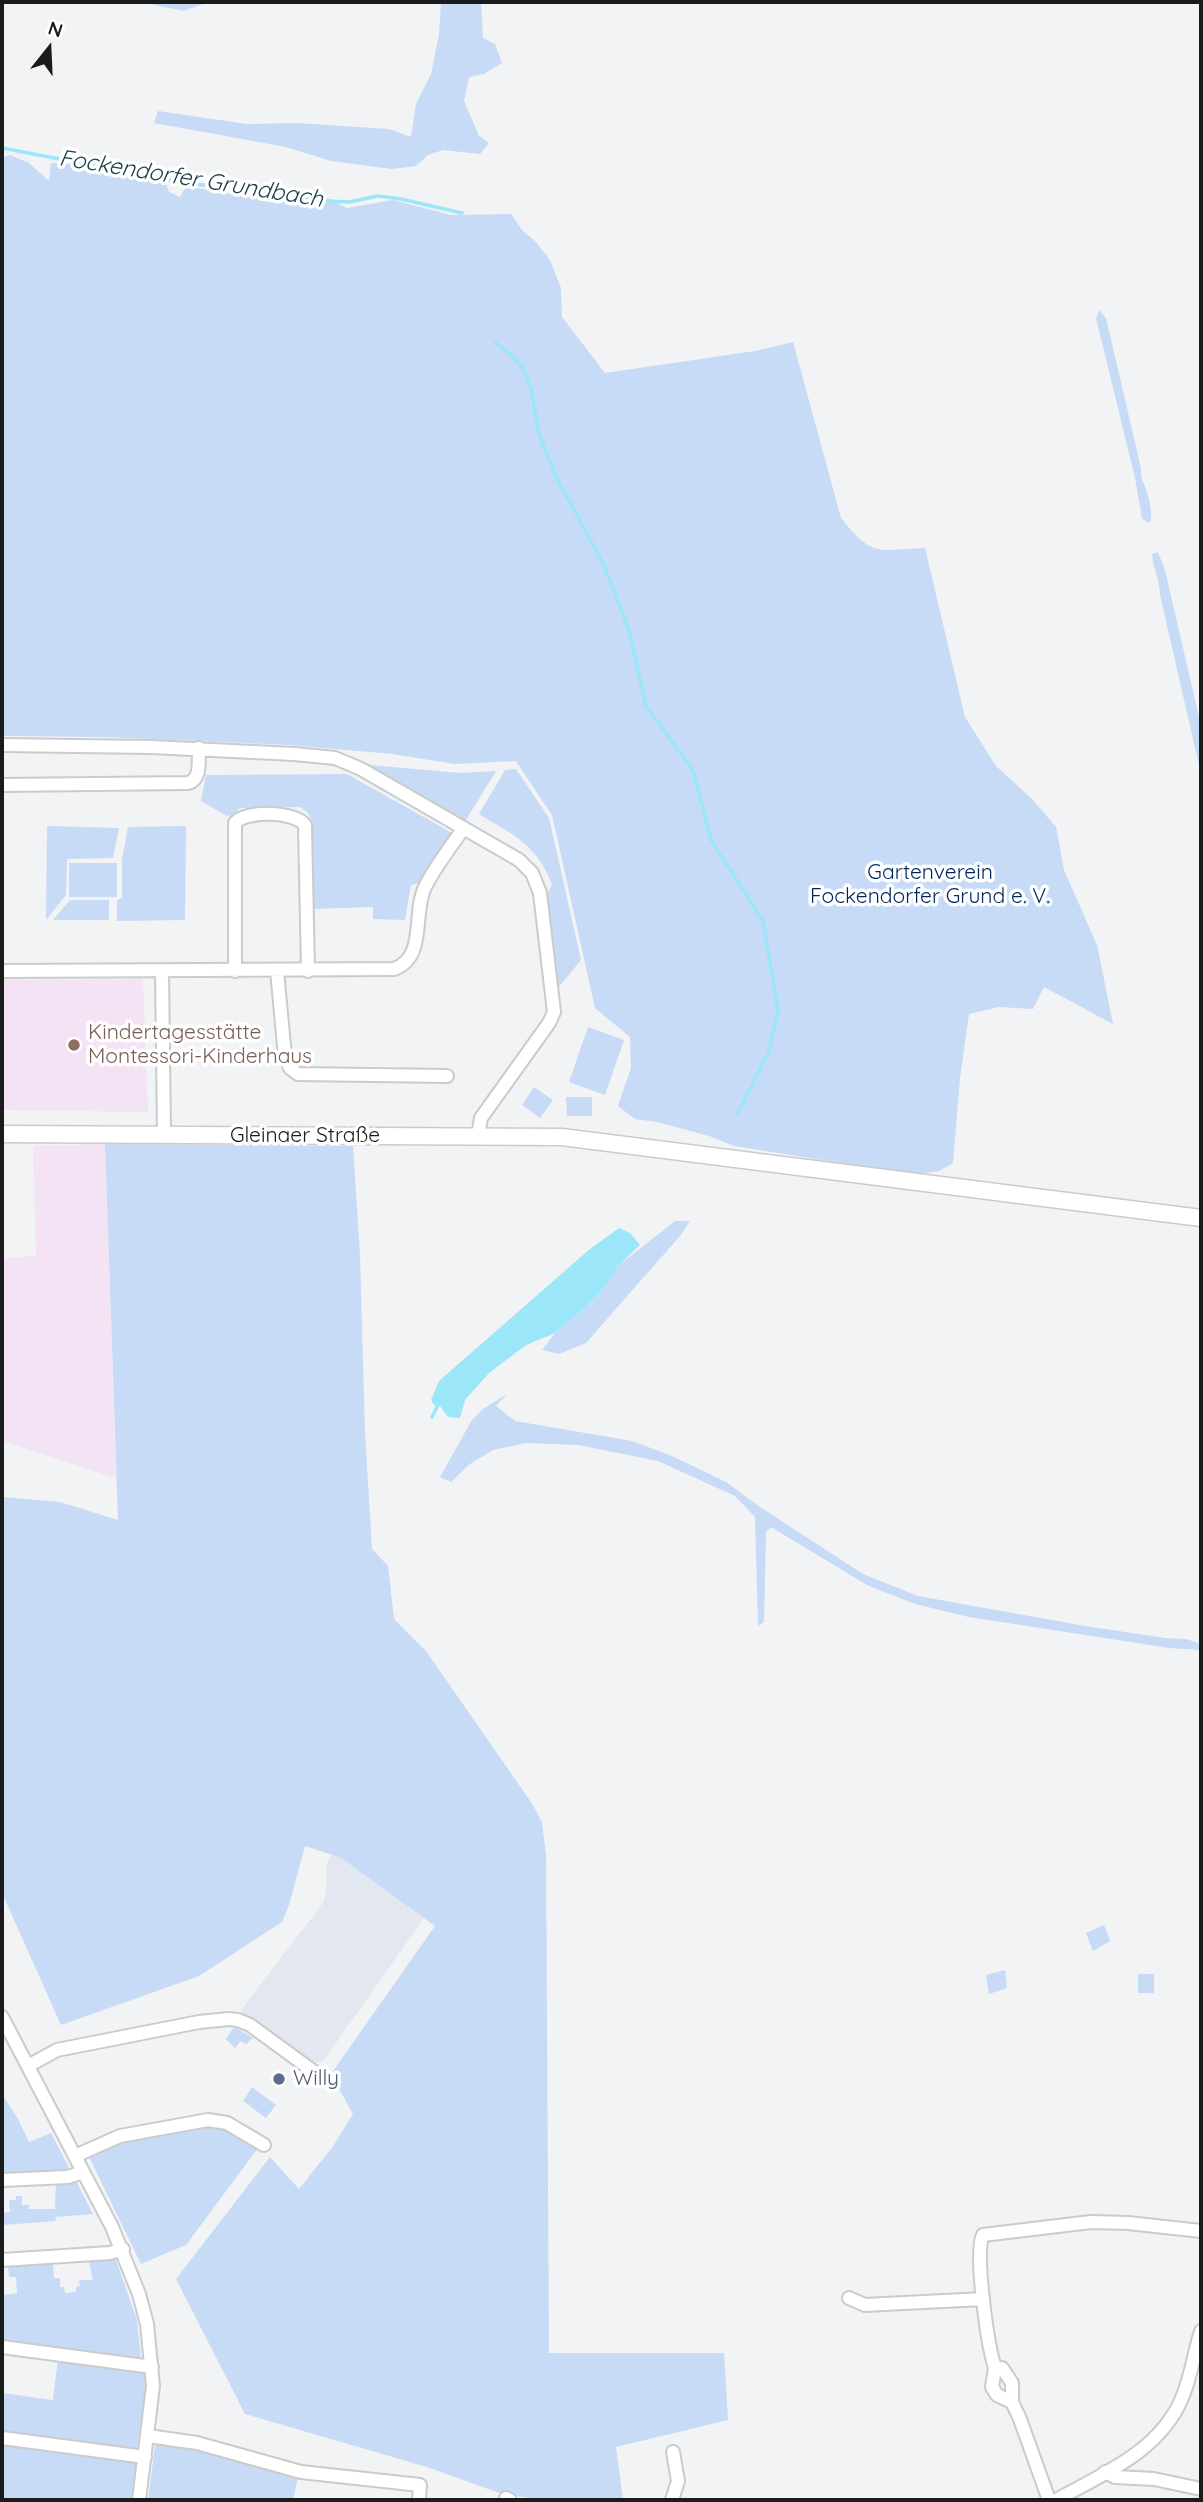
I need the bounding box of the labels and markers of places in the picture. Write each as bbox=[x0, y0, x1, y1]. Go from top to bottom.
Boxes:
place label: Kindertagesstätte Montessori-Kinderhaus bbox=[88, 1020, 312, 1070]
marker: Kindertagesstätte Montessori-Kinderhaus bbox=[66, 1037, 82, 1053]
place label: Willy bbox=[293, 2066, 339, 2092]
marker: Willy bbox=[271, 2071, 287, 2087]

